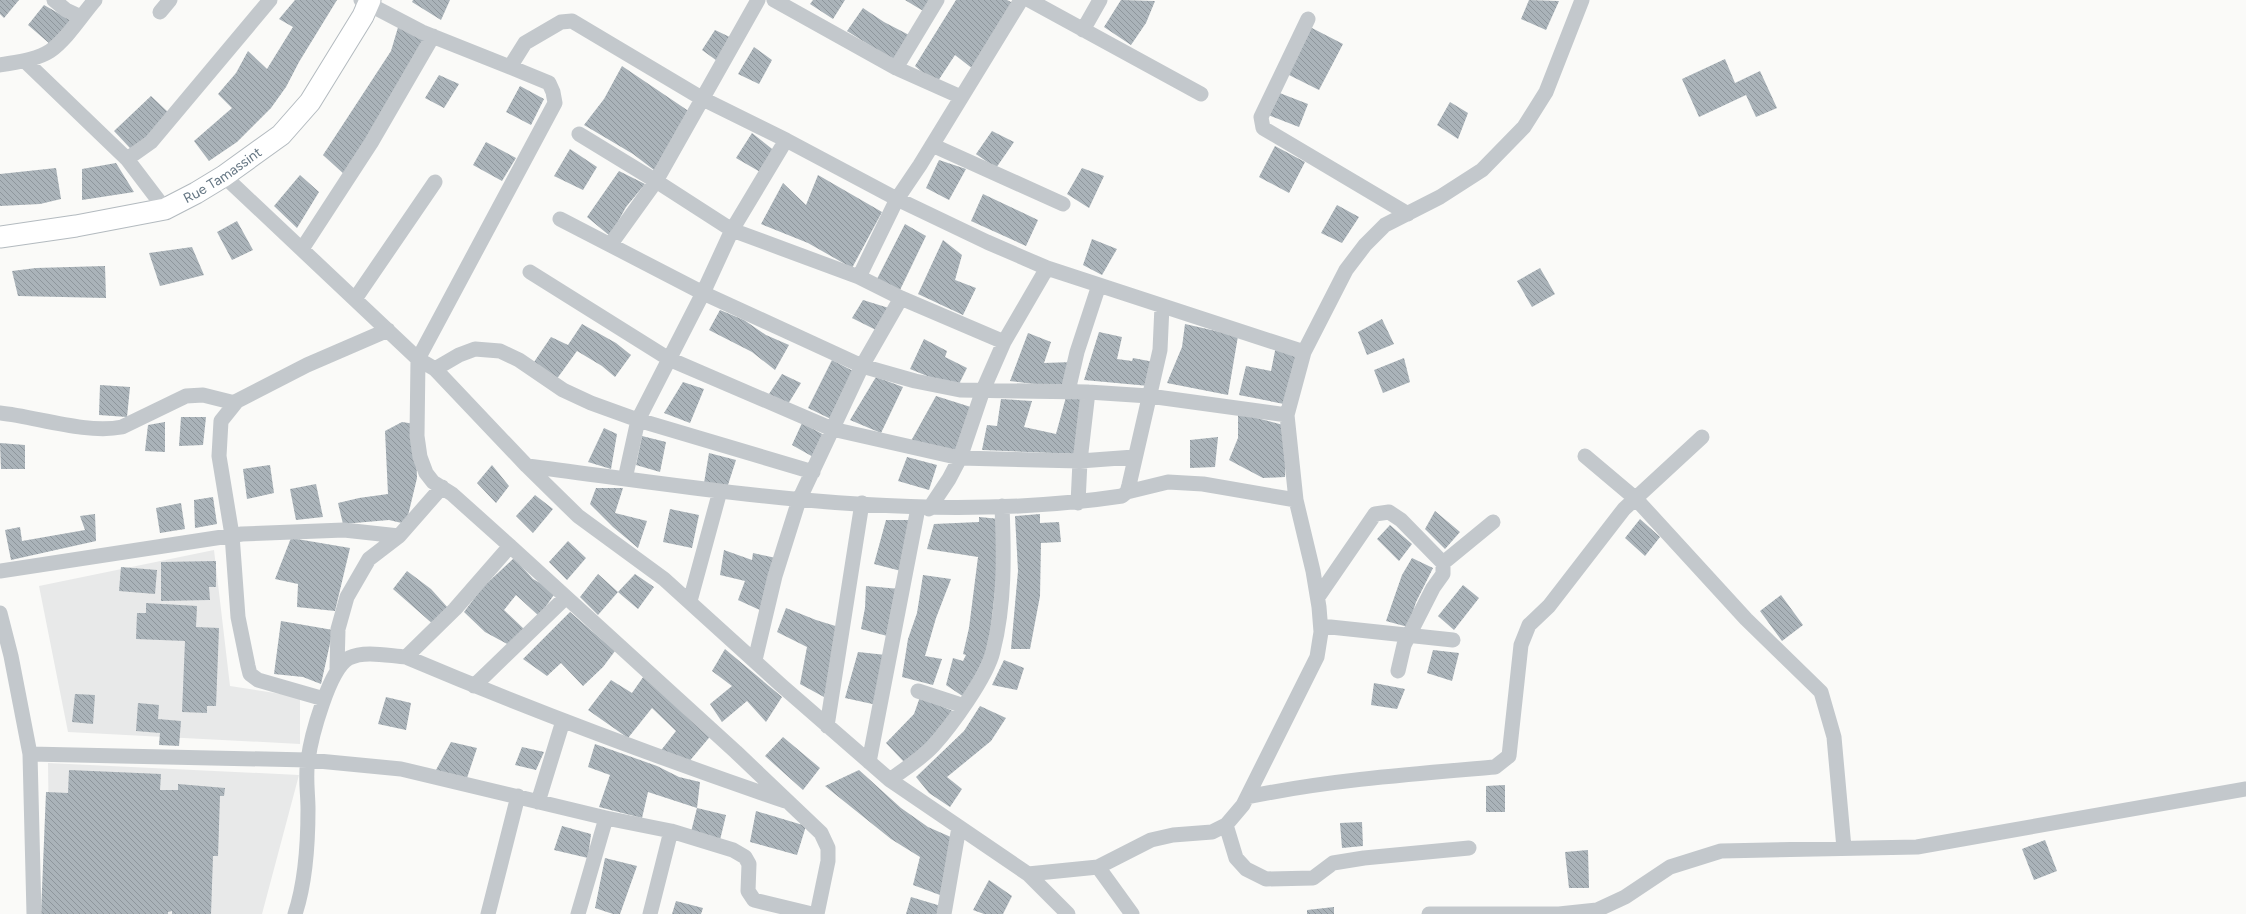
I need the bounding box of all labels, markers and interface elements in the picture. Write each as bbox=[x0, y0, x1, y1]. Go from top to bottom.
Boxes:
street label: Rue Tamassint bbox=[180, 143, 265, 207]

